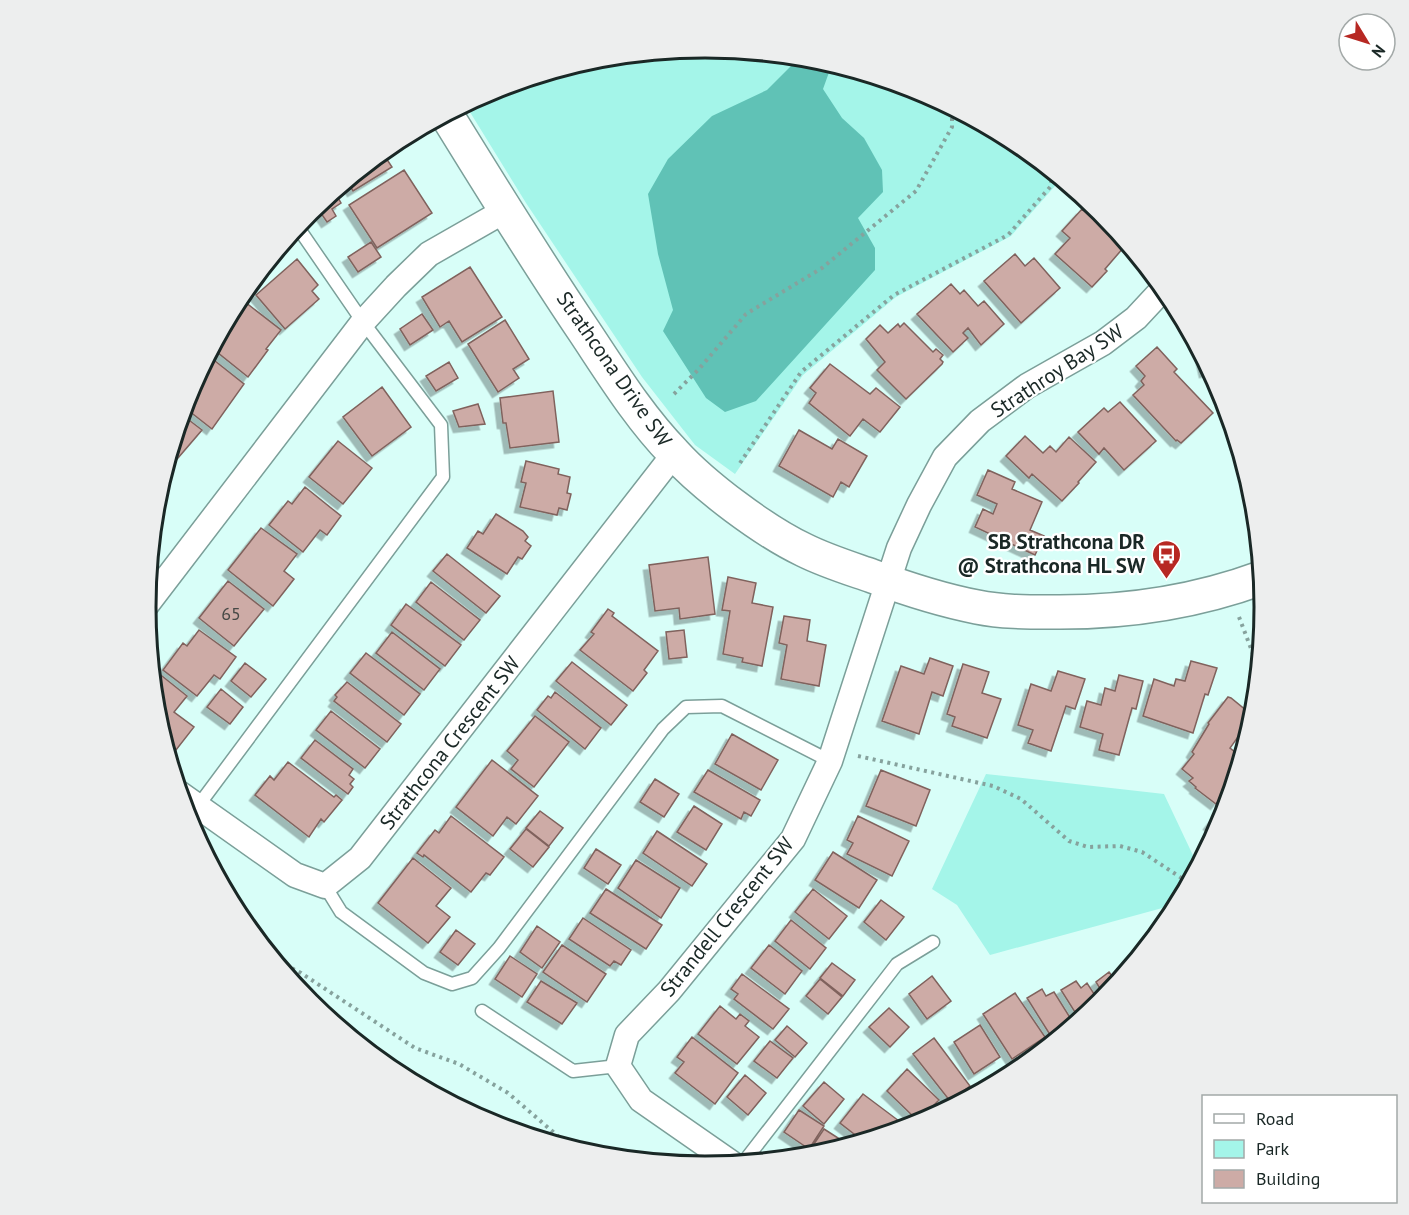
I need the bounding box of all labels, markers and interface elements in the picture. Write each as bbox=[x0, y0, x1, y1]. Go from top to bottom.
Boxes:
north arrow bbox=[1337, 12, 1397, 72]
text: N bbox=[1368, 41, 1390, 62]
street label: Strathcona Drive SW bbox=[551, 286, 678, 452]
street label: Strathroy Bay SW bbox=[985, 317, 1129, 424]
place label: SB Strathcona DR @ Strathcona HL SW bbox=[957, 528, 1146, 579]
bus stop icon: SB Strathcona DR @ Strathcona HL SW bbox=[1150, 538, 1182, 580]
house number: 65 bbox=[221, 602, 241, 625]
street label: Strathcona Crescent SW bbox=[373, 650, 526, 835]
street label: Strandell Crescent SW bbox=[654, 831, 800, 1002]
legend bbox=[1202, 1095, 1397, 1203]
text: Road bbox=[1256, 1107, 1294, 1130]
text: Park bbox=[1256, 1137, 1289, 1160]
text: Building bbox=[1256, 1167, 1320, 1190]

